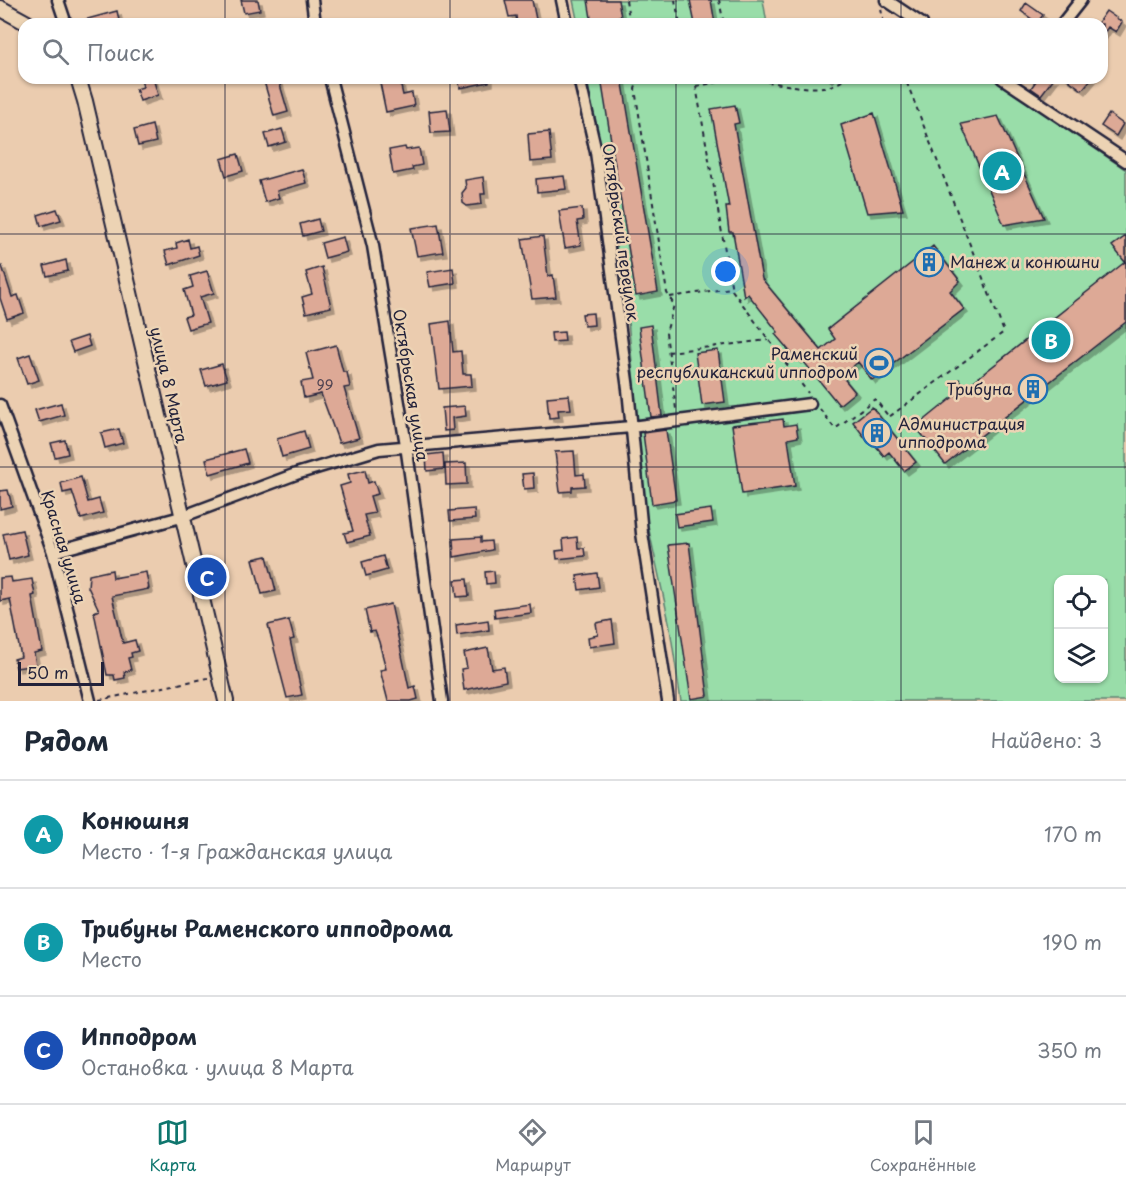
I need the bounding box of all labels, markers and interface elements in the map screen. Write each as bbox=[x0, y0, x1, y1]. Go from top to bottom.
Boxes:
search box bbox=[18, 18, 1108, 84]
icon: search bbox=[39, 35, 72, 68]
text: Поиск bbox=[87, 35, 154, 68]
street label: Октябрьский переулок bbox=[598, 141, 646, 323]
pin: A bbox=[982, 148, 1022, 194]
building icon: Манеж и конюшни bbox=[913, 246, 945, 278]
place label: Манеж и конюшни bbox=[950, 249, 1100, 273]
your location bbox=[711, 257, 740, 286]
street label: Октябрьская улица bbox=[388, 307, 436, 463]
pin: B bbox=[1032, 318, 1070, 362]
street label: улица 8 Марта bbox=[145, 324, 195, 445]
place label: Раменский республиканский ипподром bbox=[636, 341, 858, 383]
sports icon: Раменский республиканский ипподром bbox=[863, 347, 895, 379]
building icon: Трибуна bbox=[1017, 373, 1049, 405]
house number: 99 bbox=[316, 374, 334, 395]
place label: Трибуна bbox=[946, 376, 1012, 400]
place label: Администрация ипподрома bbox=[898, 411, 1025, 453]
building icon: Администрация ипподрома bbox=[861, 417, 893, 449]
street label: Красная улица bbox=[36, 487, 94, 606]
pin: C bbox=[188, 554, 226, 600]
map controls bbox=[1054, 575, 1108, 683]
button: locate bbox=[1054, 575, 1108, 629]
button: layers bbox=[1054, 629, 1108, 683]
scale bar bbox=[18, 659, 104, 686]
text: 50 m bbox=[27, 660, 68, 684]
text: Рядом bbox=[24, 721, 109, 760]
text: Найдено: 3 bbox=[991, 725, 1102, 755]
text: Конюшня bbox=[81, 803, 189, 836]
text: A bbox=[36, 819, 51, 849]
text: 170 m bbox=[1044, 819, 1102, 849]
text: Место · 1-я Гражданская улица bbox=[81, 836, 392, 866]
text: Трибуны Раменского ипподрома bbox=[81, 911, 453, 944]
text: B bbox=[37, 927, 50, 957]
text: 190 m bbox=[1043, 927, 1102, 957]
text: Место bbox=[81, 944, 142, 974]
text: Ипподром bbox=[81, 1019, 197, 1052]
text: C bbox=[36, 1035, 51, 1065]
text: 350 m bbox=[1037, 1035, 1102, 1065]
text: Остановка · улица 8 Марта bbox=[81, 1052, 354, 1082]
tab: Карта bbox=[149, 1116, 196, 1176]
tab: Маршрут bbox=[495, 1116, 571, 1176]
tab: Сохранённые bbox=[870, 1116, 977, 1176]

